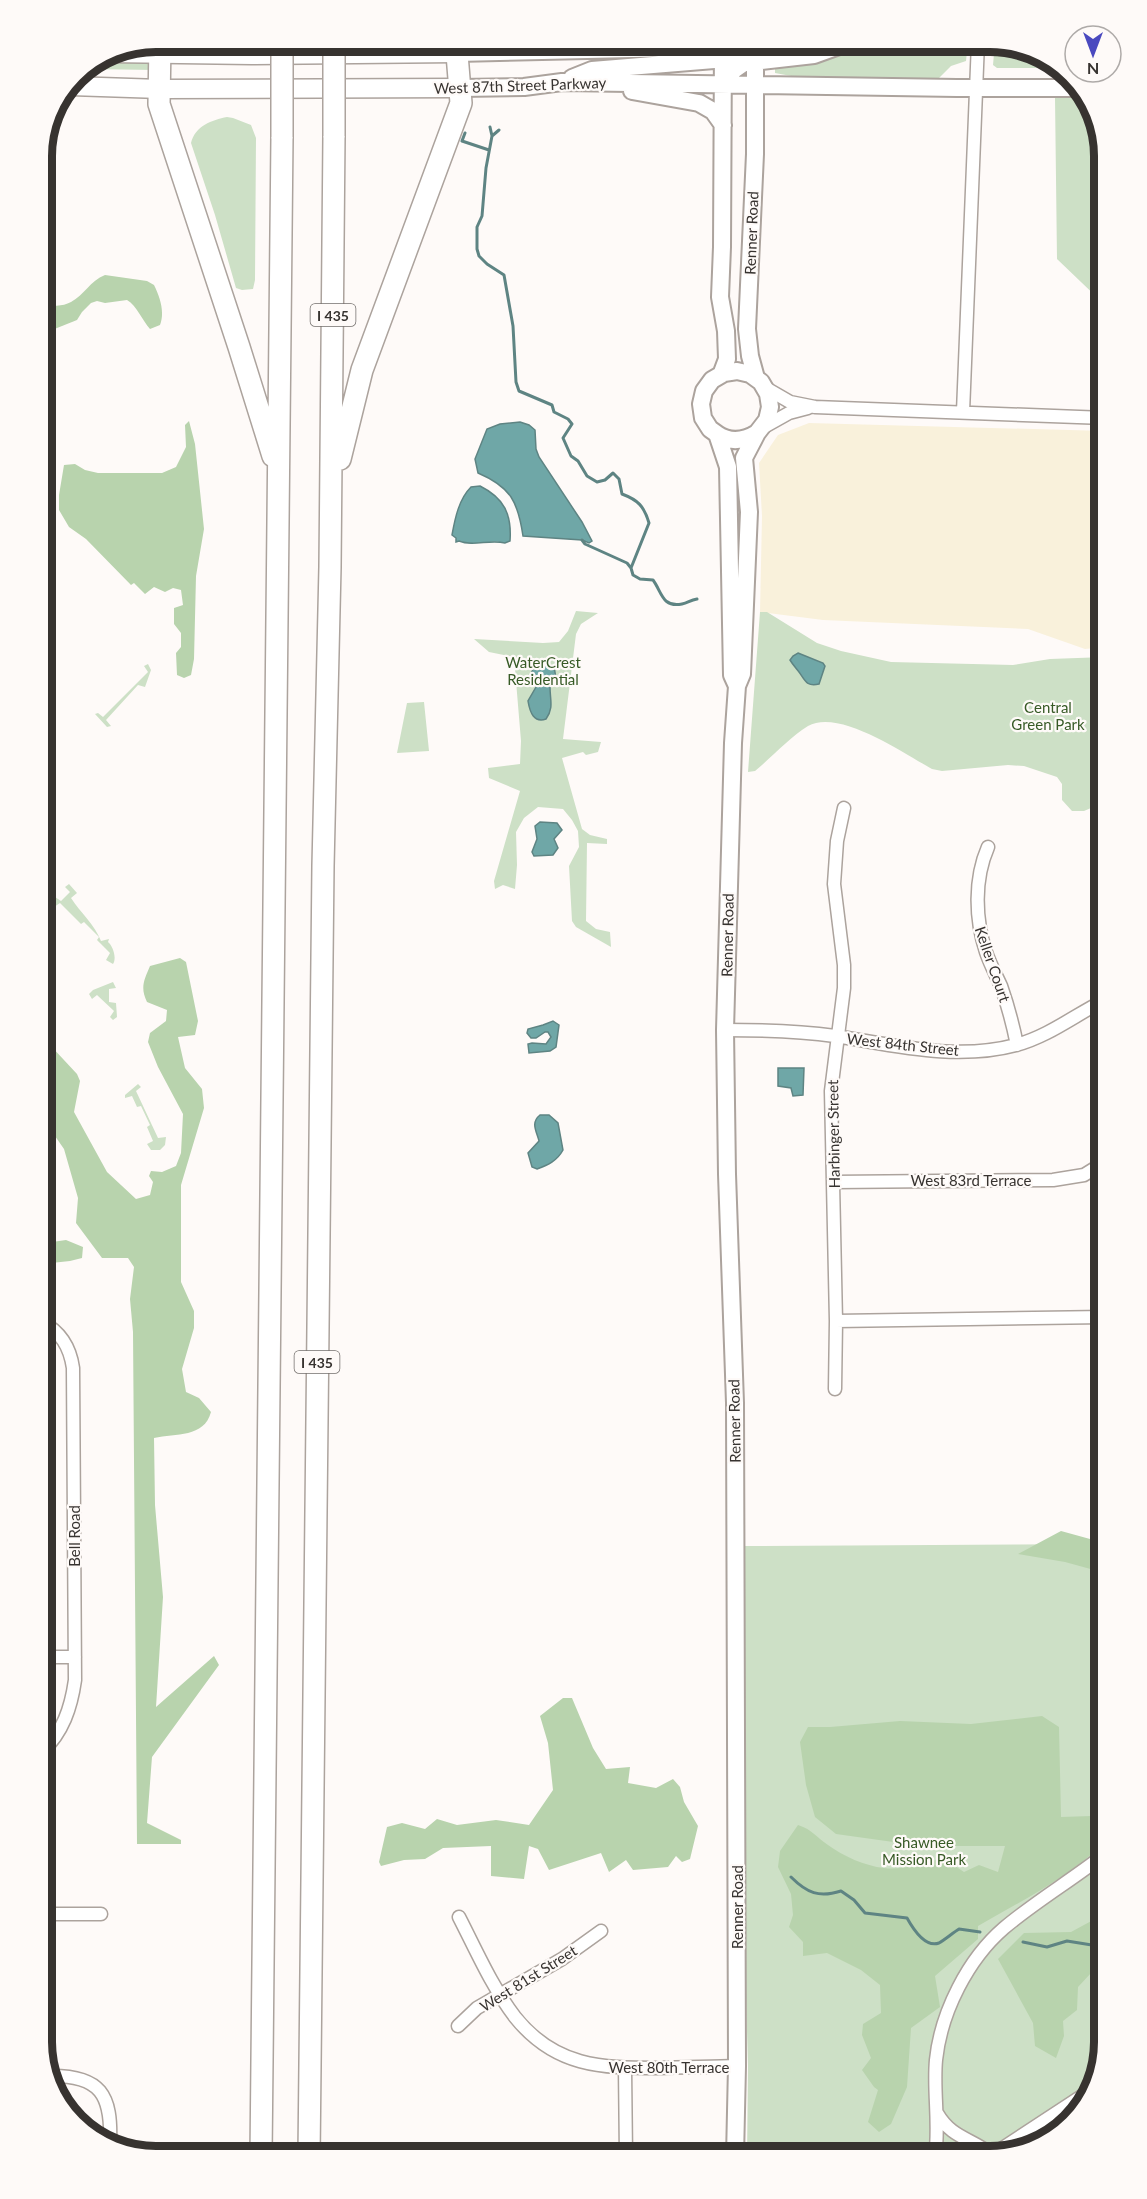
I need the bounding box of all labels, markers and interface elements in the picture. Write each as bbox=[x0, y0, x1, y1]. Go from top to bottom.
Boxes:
north arrow bbox=[1063, 24, 1123, 84]
text: N bbox=[1087, 60, 1099, 79]
street label: West 87th Street Parkway bbox=[433, 73, 607, 97]
street label: Renner Road bbox=[741, 191, 761, 275]
road number: I 435 bbox=[310, 304, 356, 326]
park label: WaterCrest Residential bbox=[505, 653, 581, 688]
park label: Central Green Park bbox=[1011, 698, 1085, 733]
street label: Renner Road bbox=[717, 893, 737, 977]
street label: Keller Court bbox=[972, 924, 1015, 1005]
street label: West 84th Street bbox=[846, 1029, 961, 1059]
street label: Harbinger Street bbox=[823, 1079, 843, 1188]
street label: West 83rd Terrace bbox=[911, 1171, 1031, 1189]
road number: I 435 bbox=[294, 1351, 340, 1373]
street label: Renner Road bbox=[724, 1379, 744, 1463]
street label: Bell Road bbox=[65, 1505, 83, 1567]
park label: Shawnee Mission Park bbox=[882, 1833, 966, 1868]
street label: Renner Road bbox=[728, 1865, 746, 1949]
street label: West 81st Street bbox=[476, 1941, 580, 2015]
street label: West 80th Terrace bbox=[608, 2058, 730, 2076]

